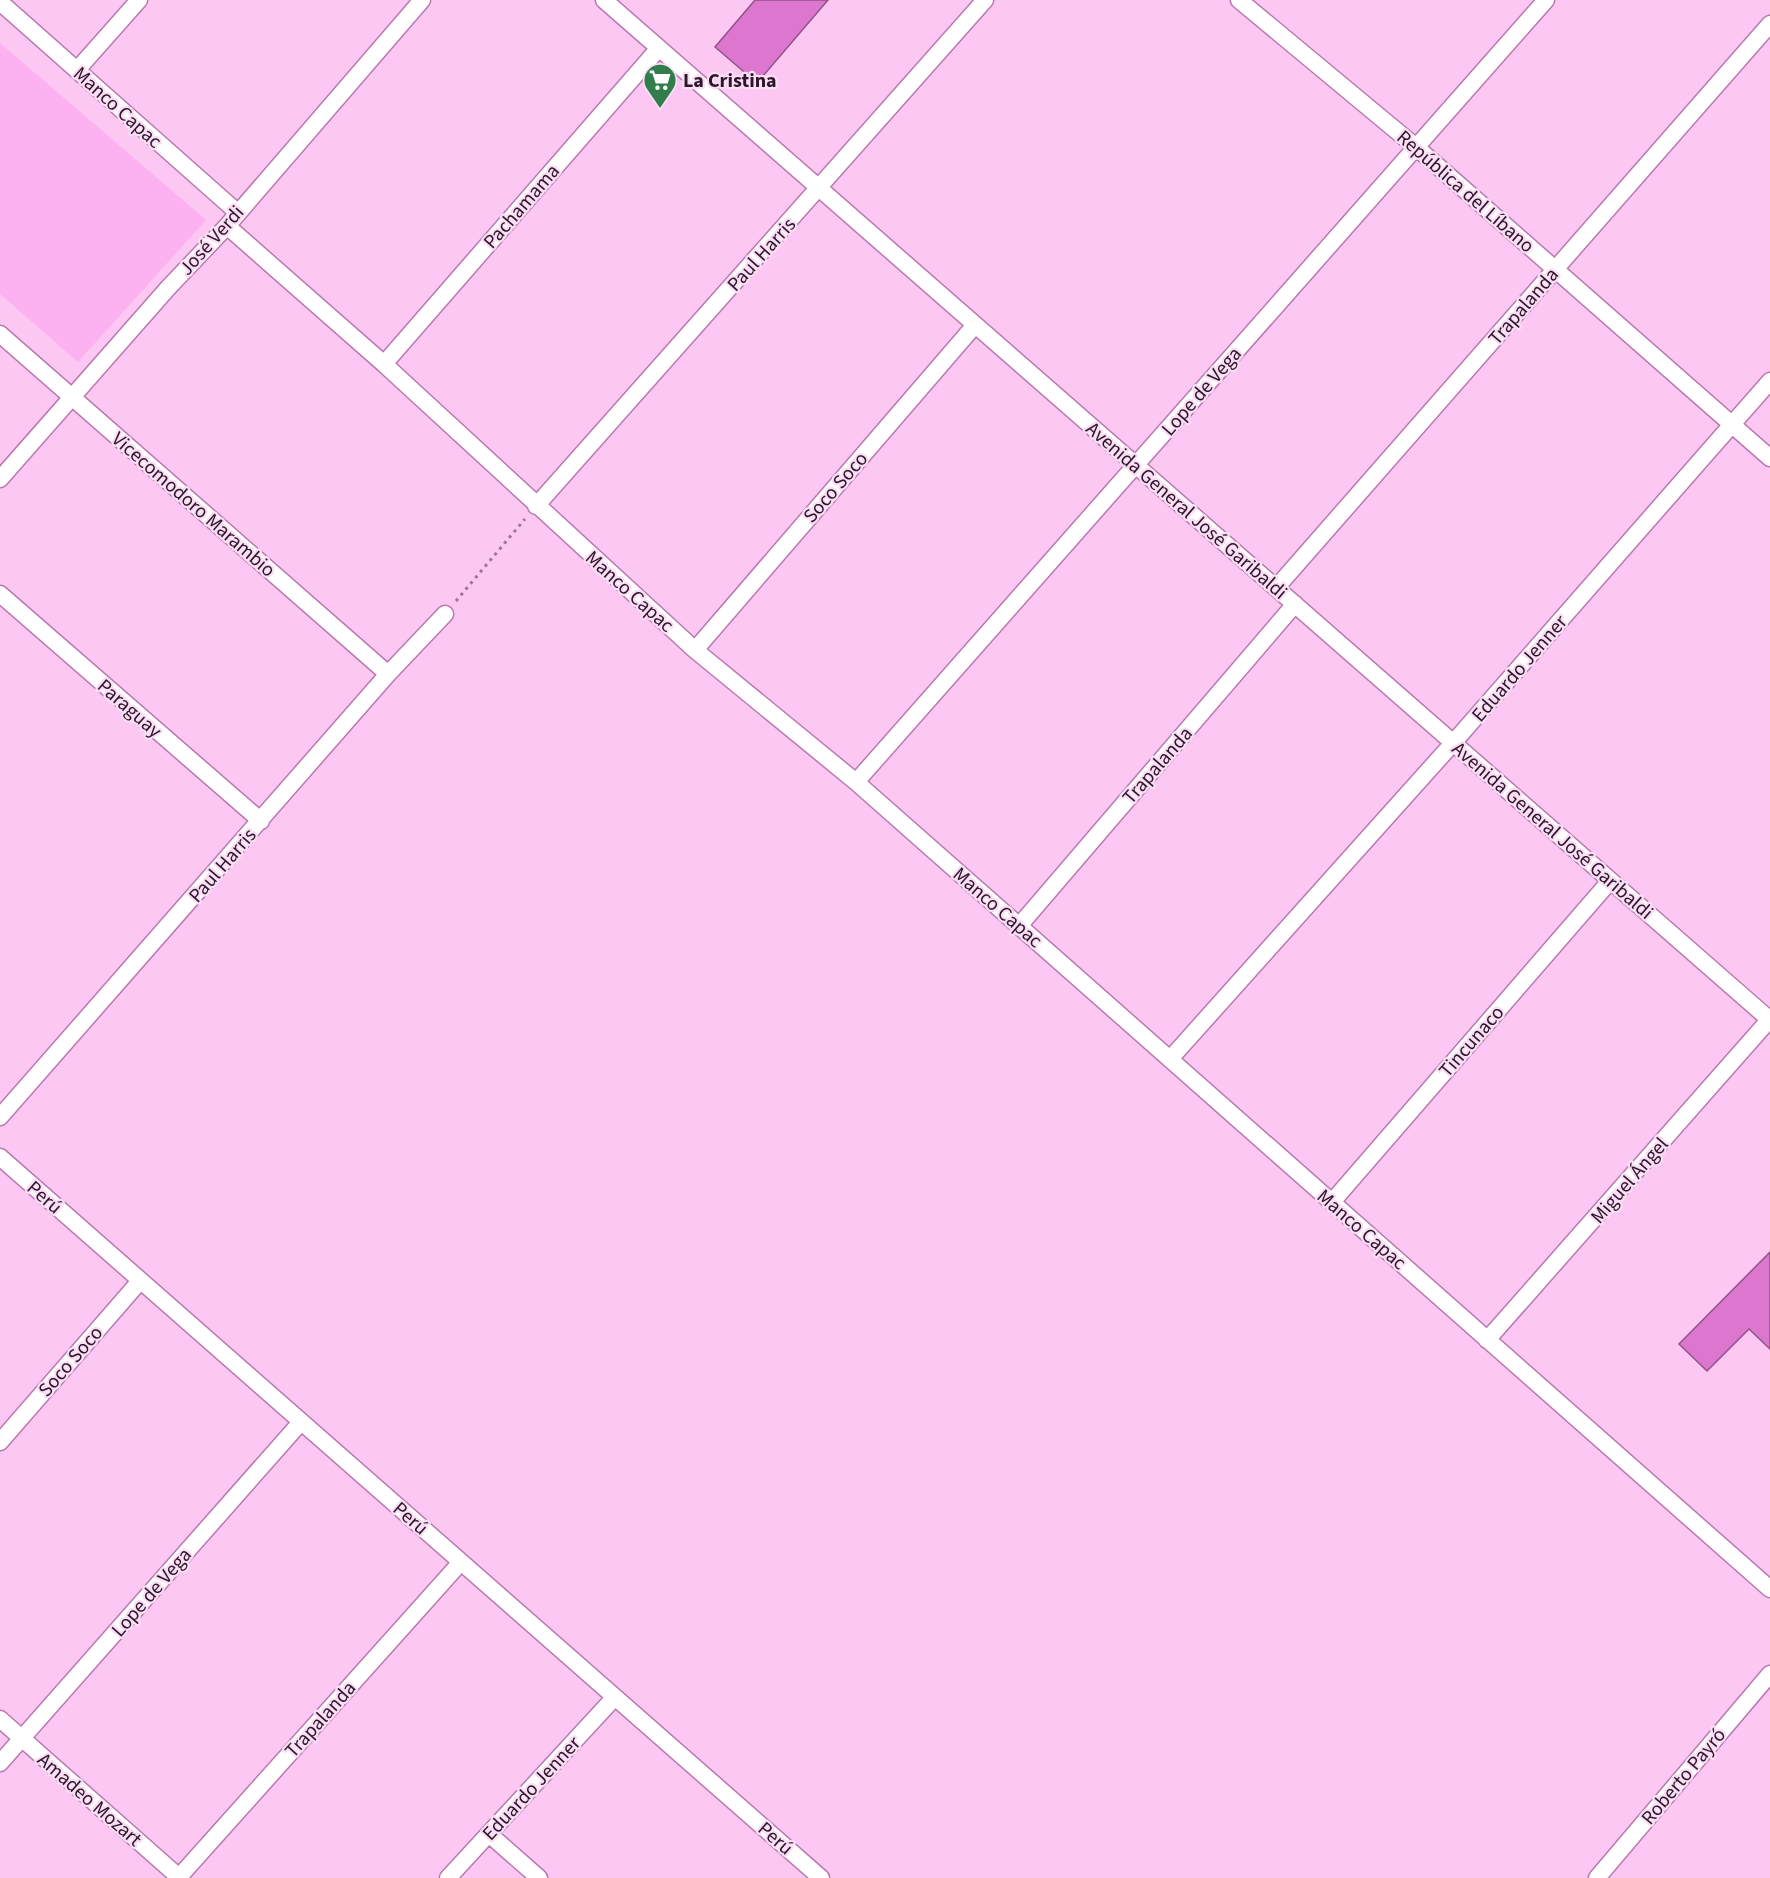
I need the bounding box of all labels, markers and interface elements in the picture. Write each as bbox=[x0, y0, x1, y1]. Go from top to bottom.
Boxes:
street label: Manco Capac bbox=[67, 60, 168, 155]
supermarket icon: La Cristina bbox=[642, 62, 678, 109]
place label: La Cristina bbox=[683, 67, 777, 95]
street label: República del Líbano bbox=[1390, 124, 1540, 260]
street label: Pachamama bbox=[477, 158, 566, 255]
street label: José Verdi bbox=[173, 200, 251, 282]
street label: Paul Harris bbox=[721, 212, 803, 298]
street label: Trapalanda bbox=[1482, 262, 1565, 352]
street label: Lope de Vega bbox=[1155, 341, 1248, 442]
street label: Avenida General José Garibaldi bbox=[1080, 415, 1293, 606]
street label: Vicecomodoro Marambio bbox=[105, 426, 281, 584]
street label: Soco Soco bbox=[797, 446, 875, 529]
street label: Manco Capac bbox=[579, 544, 680, 639]
street label: Eduardo Jenner bbox=[1465, 609, 1574, 728]
street label: Paraguay bbox=[91, 673, 168, 745]
street label: Trapalanda bbox=[1116, 721, 1199, 811]
street label: Avenida General José Garibaldi bbox=[1446, 735, 1659, 926]
street label: Paul Harris bbox=[182, 822, 263, 909]
street label: Manco Capac bbox=[946, 861, 1048, 955]
street label: Tincunaco bbox=[1433, 1000, 1511, 1084]
street label: Miguel Ángel bbox=[1584, 1131, 1675, 1230]
street label: Perú bbox=[21, 1175, 68, 1221]
street label: Manco Capac bbox=[1310, 1183, 1412, 1277]
street label: Soco Soco bbox=[32, 1320, 110, 1403]
street label: Perú bbox=[387, 1496, 434, 1542]
street label: Lope de Vega bbox=[105, 1542, 198, 1643]
street label: Trapalanda bbox=[279, 1675, 363, 1764]
street label: Roberto Payró bbox=[1635, 1722, 1733, 1831]
street label: Eduardo Jenner bbox=[476, 1730, 587, 1847]
street label: Amadeo Mozart bbox=[31, 1746, 148, 1853]
street label: Perú bbox=[752, 1816, 799, 1862]

